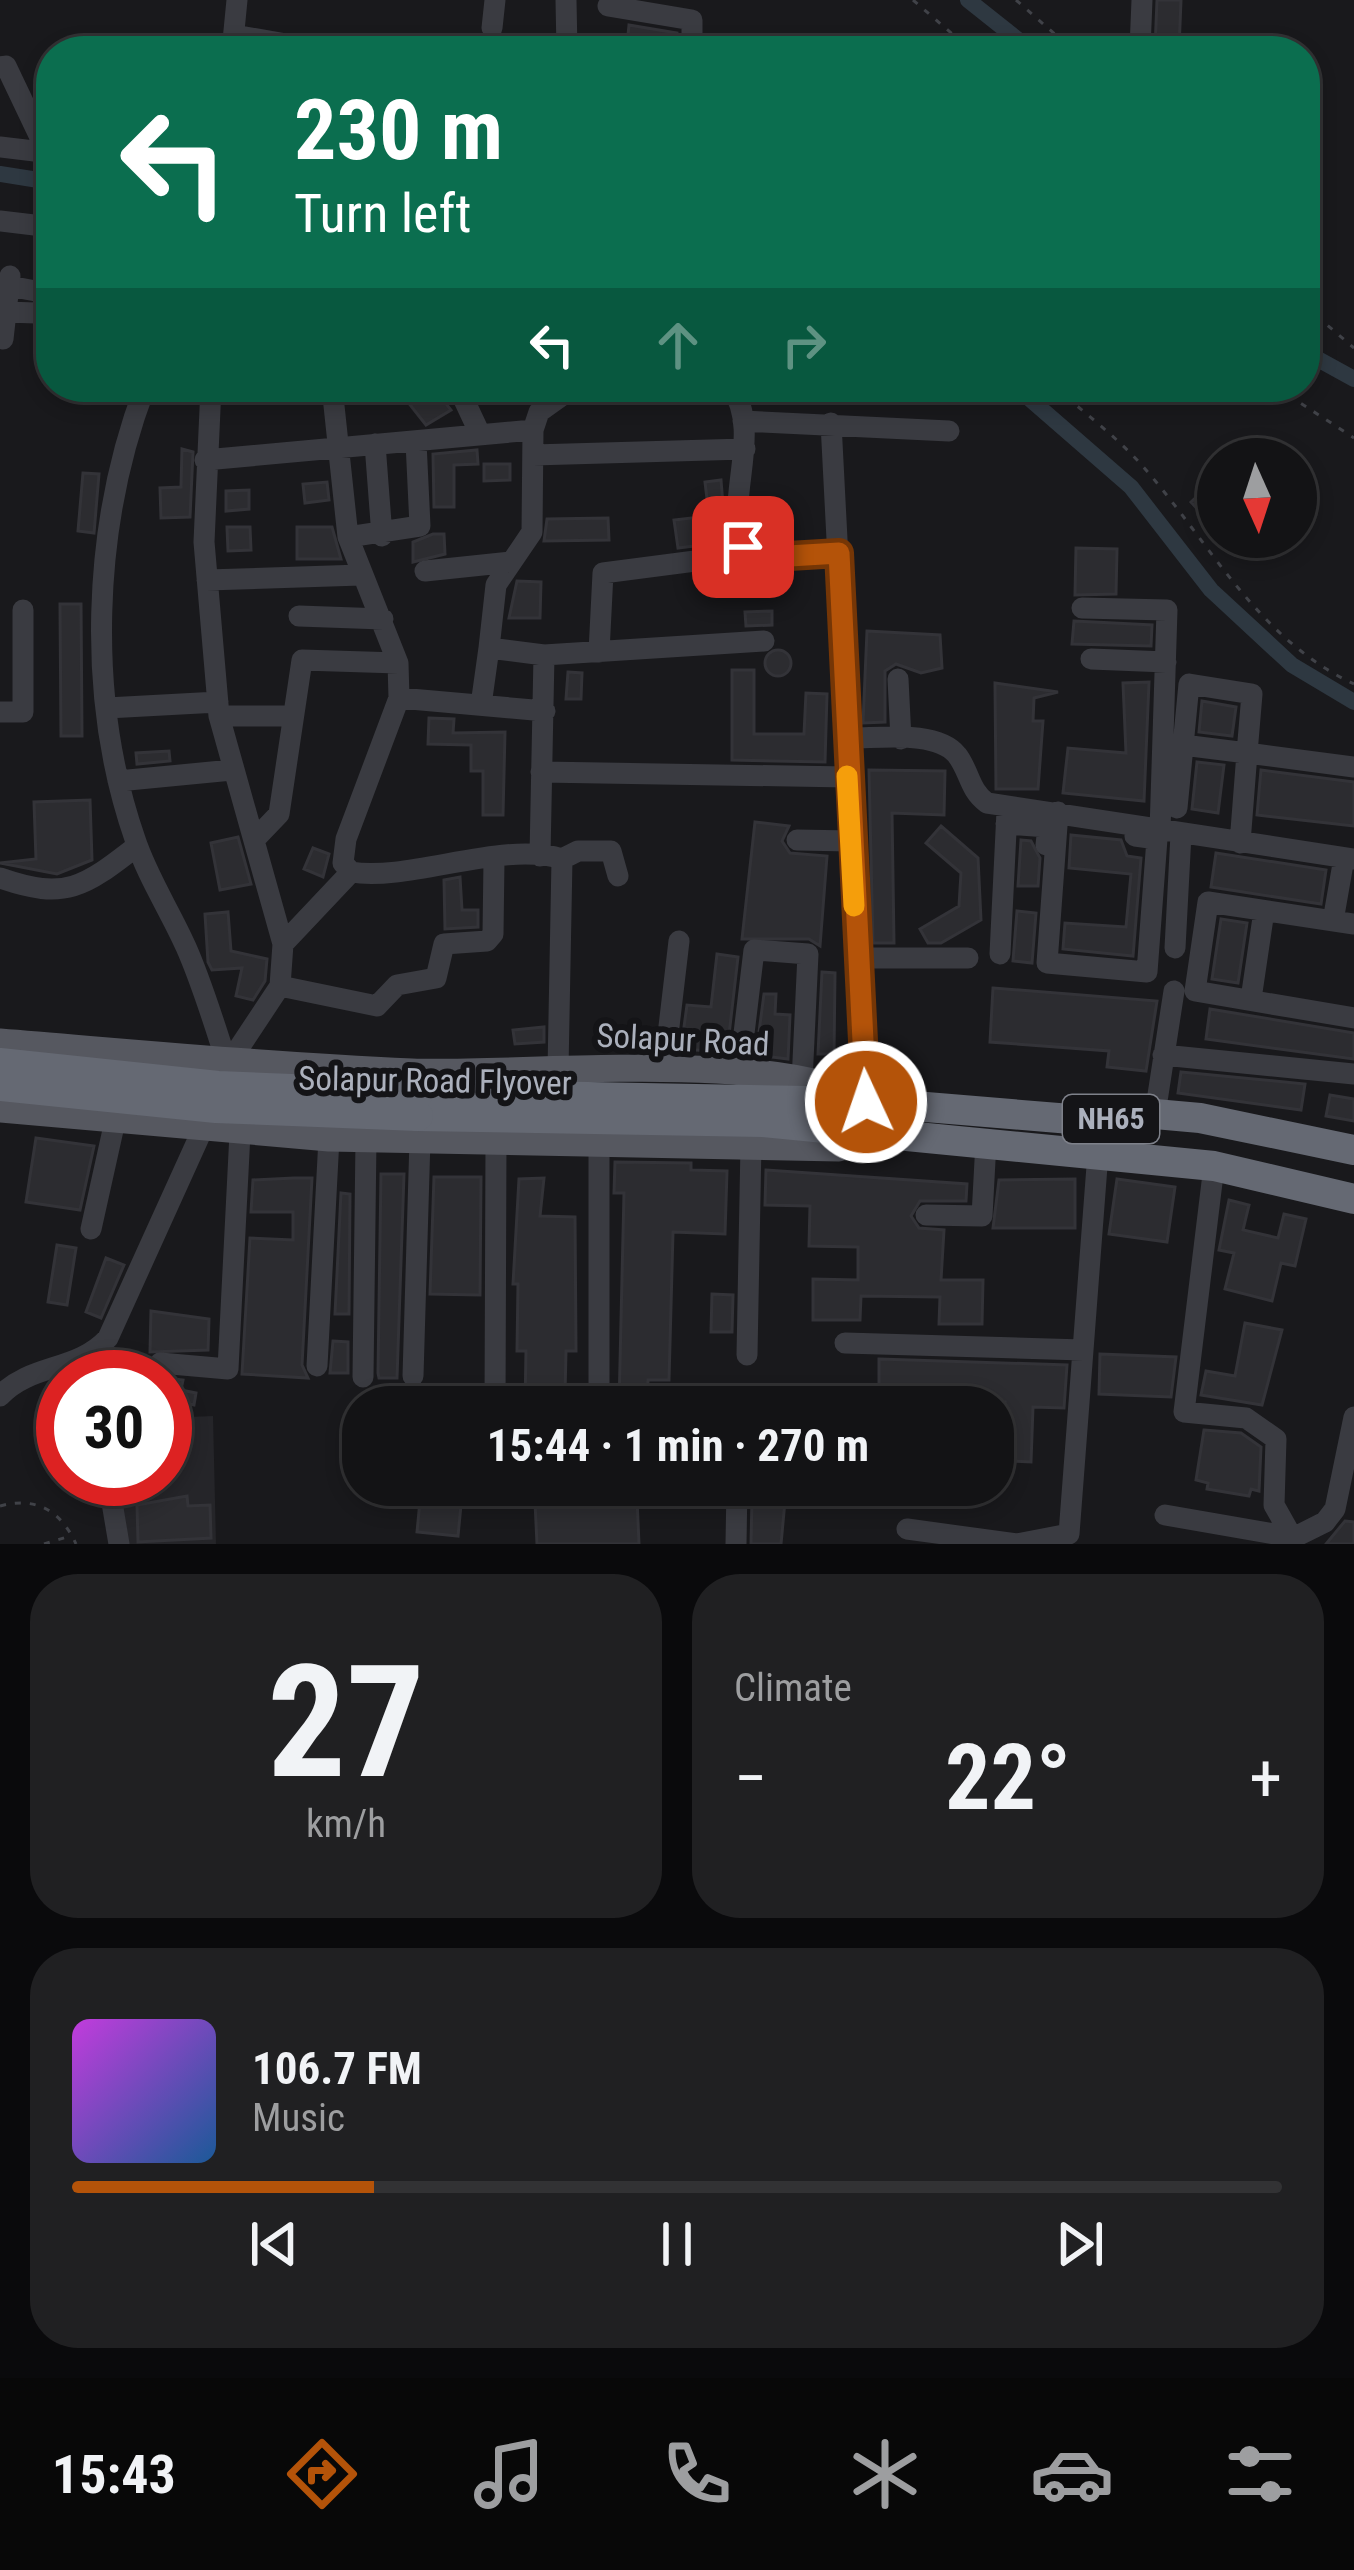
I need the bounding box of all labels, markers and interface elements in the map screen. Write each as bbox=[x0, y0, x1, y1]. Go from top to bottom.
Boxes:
text: 230 m bbox=[294, 81, 503, 180]
icon: left bbox=[96, 84, 252, 240]
text: Turn left bbox=[294, 182, 471, 245]
icon: left bbox=[519, 312, 585, 378]
icon: ahead bbox=[645, 312, 711, 378]
icon: right bbox=[771, 312, 837, 378]
north arrow bbox=[1197, 438, 1317, 558]
map controls bbox=[1197, 438, 1317, 558]
pin bbox=[692, 496, 794, 598]
icon: arrive bbox=[710, 514, 776, 580]
street label: Solapur Road bbox=[595, 1015, 770, 1064]
position arrow bbox=[803, 1039, 929, 1165]
street label: Solapur Road Flyover bbox=[298, 1059, 572, 1102]
road number: NH65 bbox=[1063, 1095, 1159, 1143]
speed limit sign: 30 bbox=[36, 1350, 192, 1506]
text: 15:44 · 1 min · 270 m bbox=[487, 1419, 869, 1472]
text: 27 bbox=[267, 1631, 425, 1814]
text: Climate bbox=[734, 1665, 852, 1711]
text: 22° bbox=[945, 1726, 1071, 1831]
text: − bbox=[734, 1740, 767, 1817]
text: + bbox=[1249, 1740, 1282, 1817]
text: km/h bbox=[306, 1801, 386, 1847]
text: 106.7 FM bbox=[252, 2042, 422, 2095]
text: Music bbox=[252, 2095, 345, 2141]
icon: previous bbox=[241, 2211, 307, 2277]
icon: pause bbox=[644, 2211, 710, 2277]
icon: next bbox=[1047, 2211, 1113, 2277]
icon: directions bbox=[280, 2432, 364, 2516]
icon: music bbox=[467, 2432, 551, 2516]
icon: phone bbox=[655, 2432, 739, 2516]
icon: climate bbox=[843, 2432, 927, 2516]
icon: car bbox=[1030, 2432, 1114, 2516]
icon: filters bbox=[1218, 2432, 1302, 2516]
text: 15:43 bbox=[52, 2443, 176, 2506]

